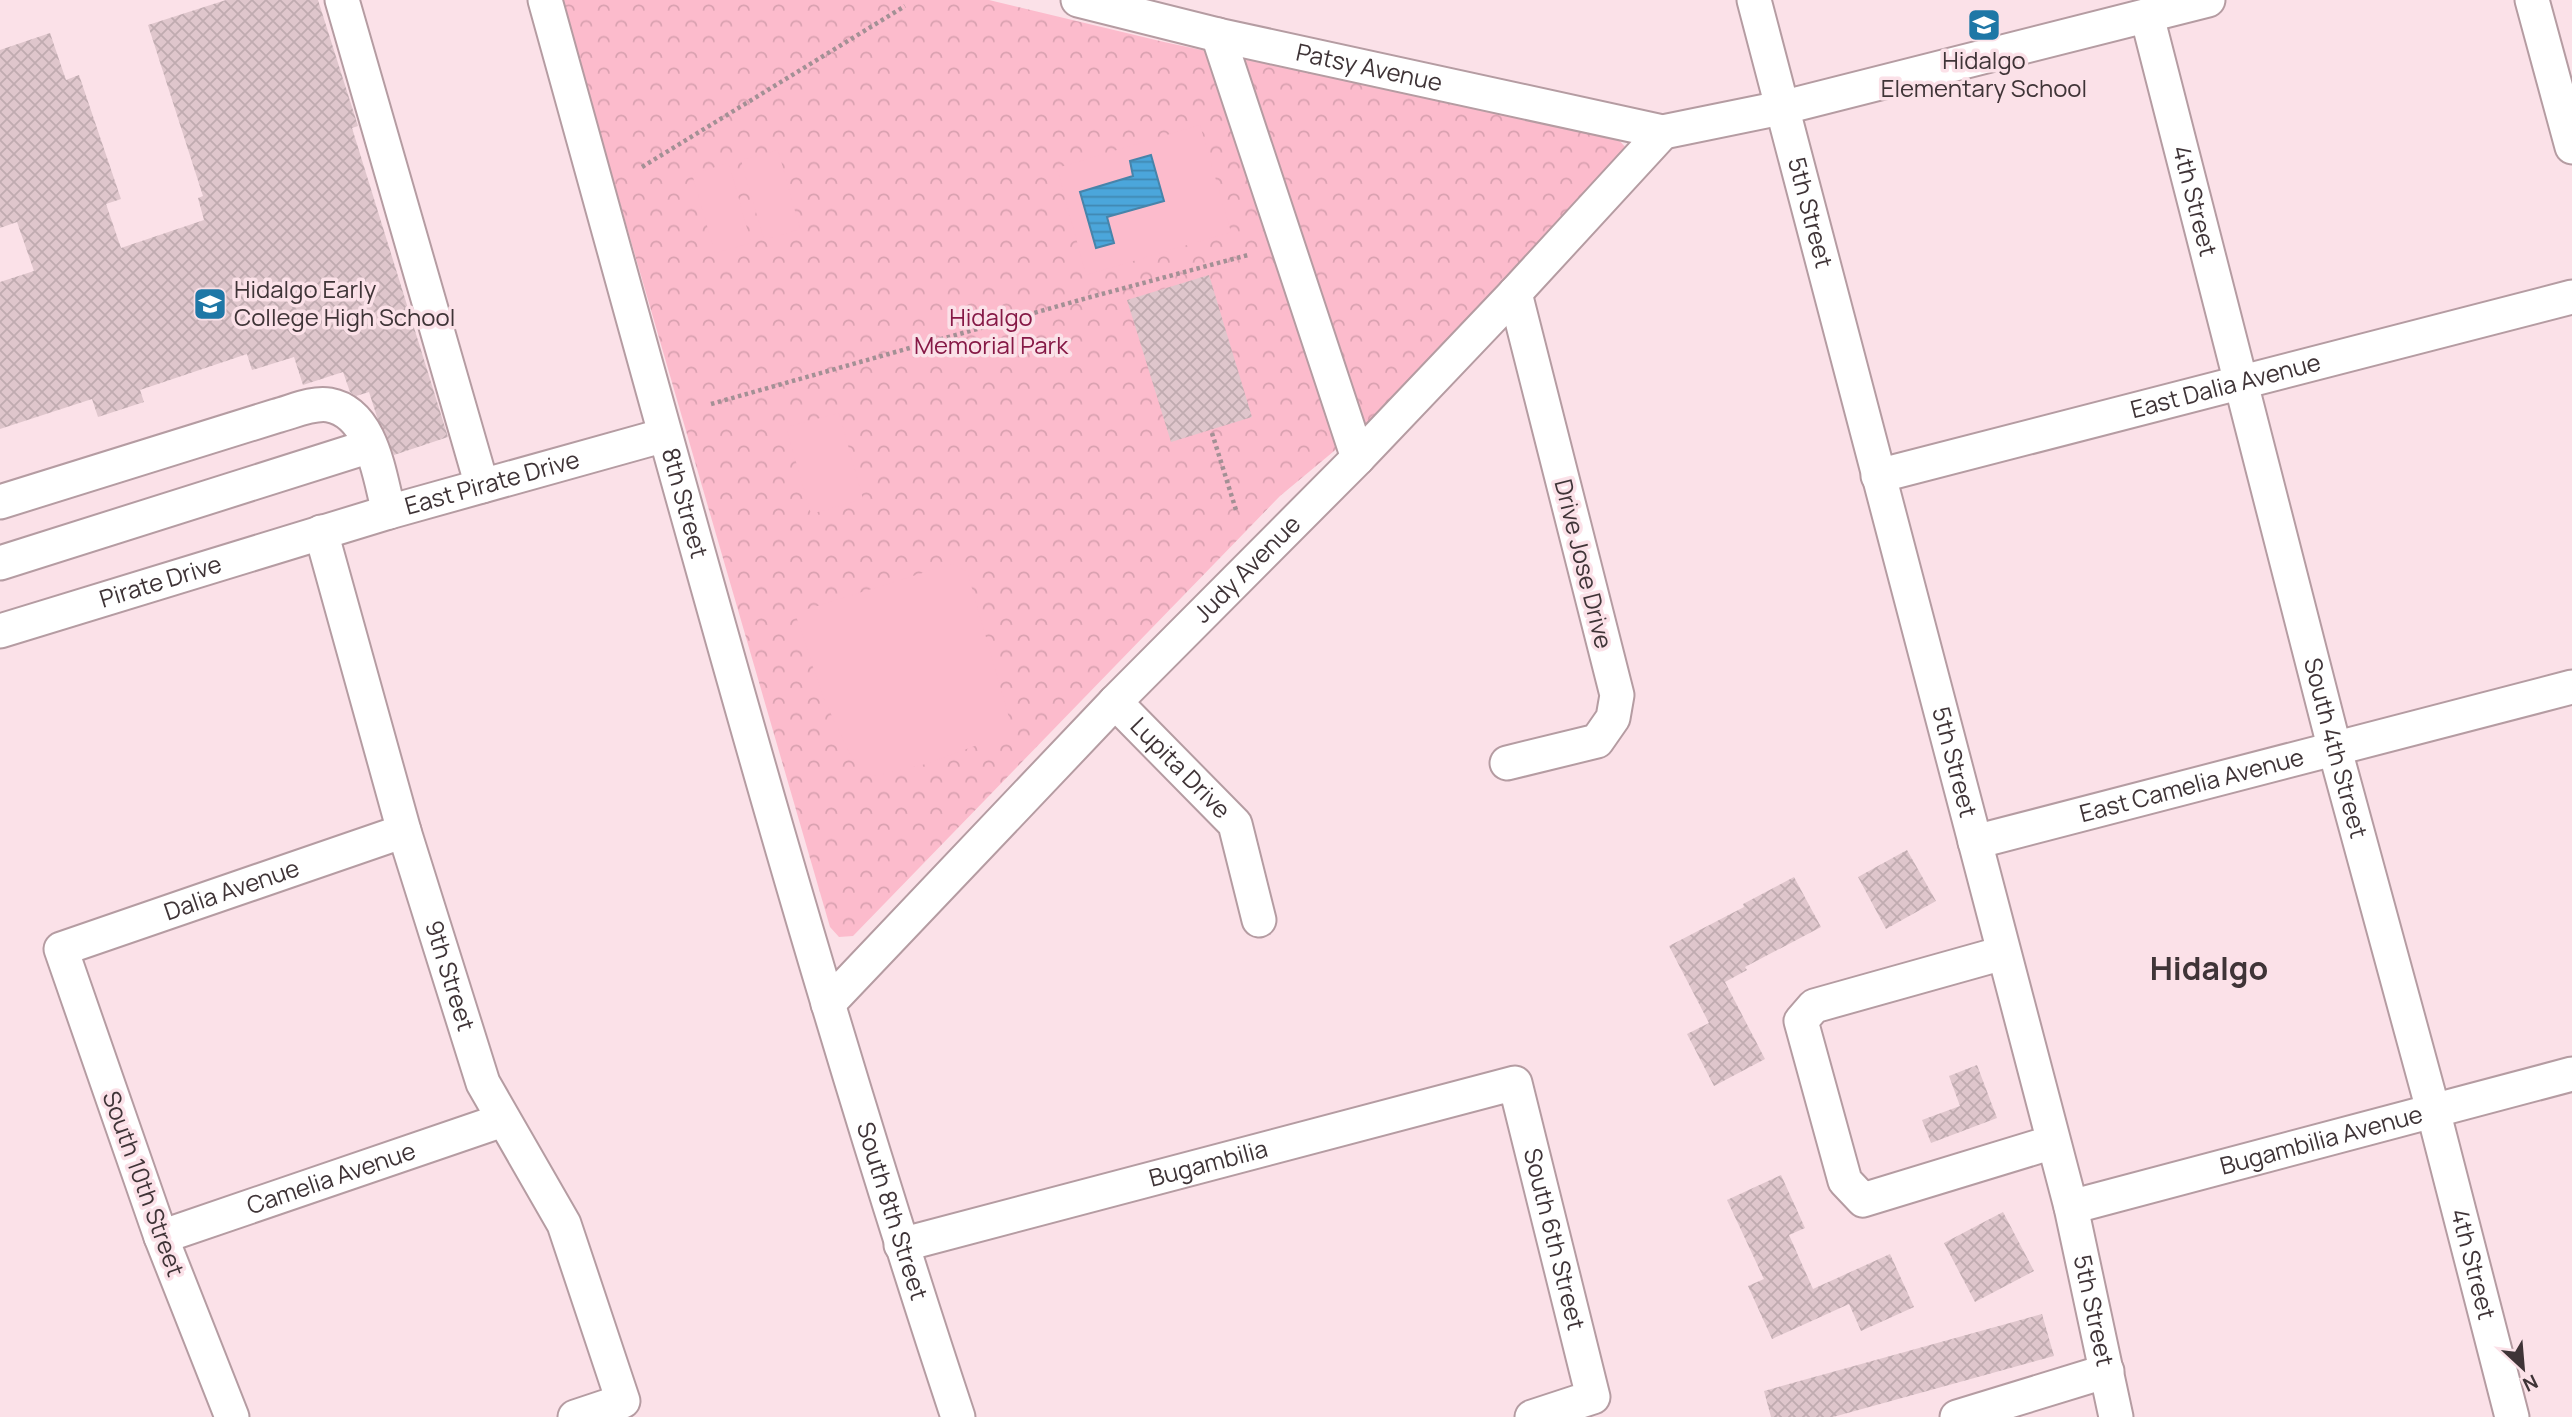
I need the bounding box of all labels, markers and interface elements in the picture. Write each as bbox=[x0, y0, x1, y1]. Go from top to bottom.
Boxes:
school or university icon: Hidalgo Elementary School bbox=[1965, 6, 2003, 44]
street label: Patsy Avenue bbox=[1293, 35, 1446, 98]
place label: Hidalgo Elementary School bbox=[1881, 43, 2087, 104]
street label: 4th Street bbox=[2166, 142, 2226, 260]
street label: 5th Street bbox=[1781, 154, 1842, 271]
place label: Hidalgo Early College High School bbox=[234, 272, 455, 333]
school or university icon: Hidalgo Early College High School bbox=[191, 285, 229, 323]
park label: Hidalgo Memorial Park bbox=[914, 300, 1069, 361]
street label: East Dalia Avenue bbox=[2127, 345, 2324, 425]
street label: East Pirate Drive bbox=[401, 442, 583, 522]
street label: 8th Street bbox=[655, 444, 717, 562]
street label: Drive Jose Drive bbox=[1547, 475, 1621, 652]
street label: Judy Avenue bbox=[1185, 507, 1307, 629]
street label: Pirate Drive bbox=[95, 546, 225, 615]
street label: South 4th Street bbox=[2297, 654, 2376, 842]
street label: 5th Street bbox=[1925, 703, 1986, 821]
street label: Lupita Drive bbox=[1124, 709, 1239, 825]
street label: East Camelia Avenue bbox=[2076, 739, 2307, 829]
street label: Dalia Avenue bbox=[159, 850, 303, 927]
street label: 9th Street bbox=[418, 916, 484, 1035]
district label: Hidalgo bbox=[2150, 946, 2268, 990]
street label: South 10th Street bbox=[96, 1086, 193, 1281]
street label: Bugambilia Avenue bbox=[2216, 1096, 2426, 1182]
street label: South 8th Street bbox=[850, 1118, 937, 1304]
street label: Bugambilia bbox=[1145, 1131, 1271, 1194]
street label: Camelia Avenue bbox=[242, 1133, 420, 1221]
street label: South 6th Street bbox=[1517, 1145, 1594, 1333]
street label: 4th Street bbox=[2444, 1205, 2504, 1323]
street label: 5th Street bbox=[2067, 1252, 2123, 1369]
north arrow bbox=[2488, 1333, 2558, 1403]
text: N bbox=[2519, 1369, 2542, 1398]

